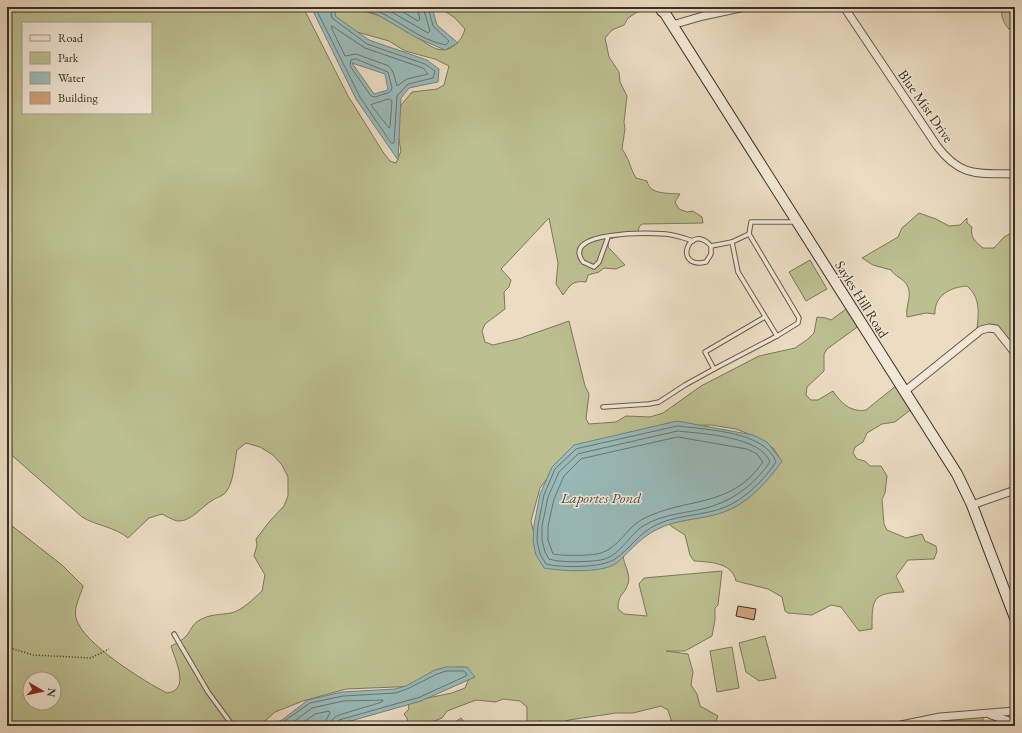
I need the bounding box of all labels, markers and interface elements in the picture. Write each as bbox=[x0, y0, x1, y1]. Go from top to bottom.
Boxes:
legend bbox=[22, 22, 152, 114]
text: Road bbox=[58, 30, 84, 46]
text: Park bbox=[58, 50, 79, 66]
street label: Blue Mist Drive bbox=[894, 66, 958, 146]
text: Water bbox=[58, 70, 85, 86]
text: Building bbox=[58, 90, 99, 106]
street label: Sayles Hill Road bbox=[831, 257, 893, 342]
water label: Laportes Pond bbox=[560, 488, 641, 507]
north arrow bbox=[22, 671, 62, 711]
text: N bbox=[44, 687, 59, 698]

